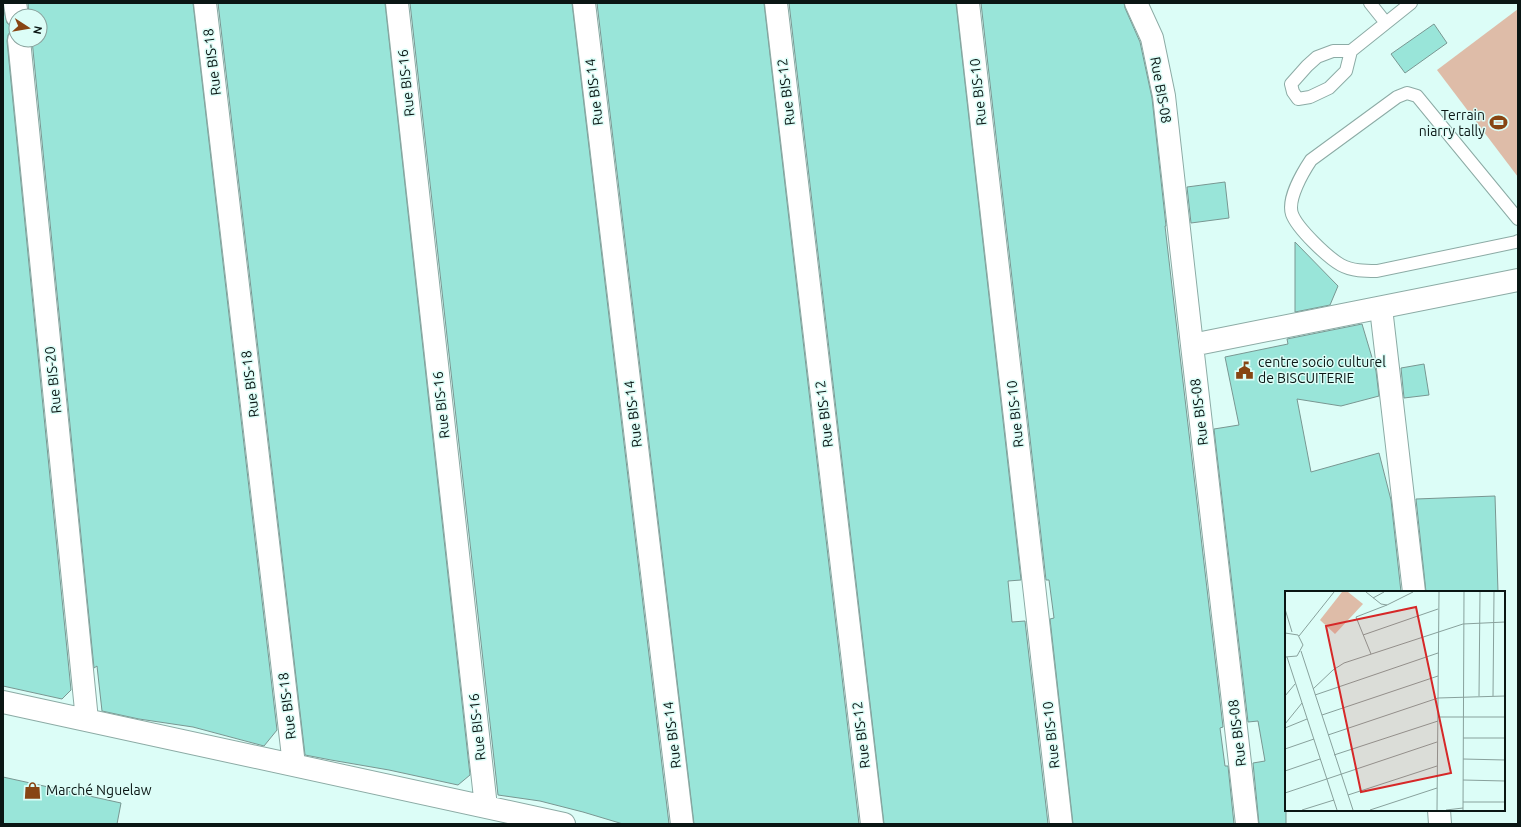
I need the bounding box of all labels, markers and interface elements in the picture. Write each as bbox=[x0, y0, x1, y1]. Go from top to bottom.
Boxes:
north arrow bbox=[8, 8, 48, 48]
text: N bbox=[31, 25, 45, 35]
street label: Rue BIS-18 bbox=[200, 28, 224, 96]
street label: Rue BIS-16 bbox=[395, 49, 417, 117]
street label: Rue BIS-08 bbox=[1147, 55, 1175, 125]
street label: Rue BIS-14 bbox=[582, 58, 606, 126]
street label: Rue BIS-12 bbox=[774, 58, 798, 126]
street label: Rue BIS-10 bbox=[967, 58, 989, 126]
place label: Terrain niarry tally bbox=[1419, 107, 1485, 139]
sports icon: Terrain niarry tally bbox=[1488, 113, 1508, 133]
street label: Rue BIS-20 bbox=[42, 346, 64, 414]
street label: Rue BIS-18 bbox=[238, 350, 262, 418]
place label: centre socio culturel de BISCUITERIE bbox=[1258, 354, 1386, 386]
public building icon: centre socio culturel de BISCUITERIE bbox=[1235, 360, 1255, 380]
street label: Rue BIS-16 bbox=[430, 371, 452, 439]
street label: Rue BIS-08 bbox=[1187, 378, 1211, 446]
street label: Rue BIS-14 bbox=[621, 380, 645, 448]
street label: Rue BIS-12 bbox=[812, 380, 836, 448]
street label: Rue BIS-10 bbox=[1004, 380, 1026, 448]
inset map bbox=[1285, 591, 1505, 811]
street label: Rue BIS-18 bbox=[275, 672, 299, 740]
street label: Rue BIS-16 bbox=[466, 693, 488, 761]
street label: Rue BIS-08 bbox=[1225, 699, 1249, 767]
street label: Rue BIS-14 bbox=[660, 701, 684, 769]
street label: Rue BIS-12 bbox=[849, 701, 873, 769]
street label: Rue BIS-10 bbox=[1040, 701, 1062, 769]
shop icon: Marché Nguelaw bbox=[23, 780, 43, 800]
place label: Marché Nguelaw bbox=[46, 782, 152, 798]

